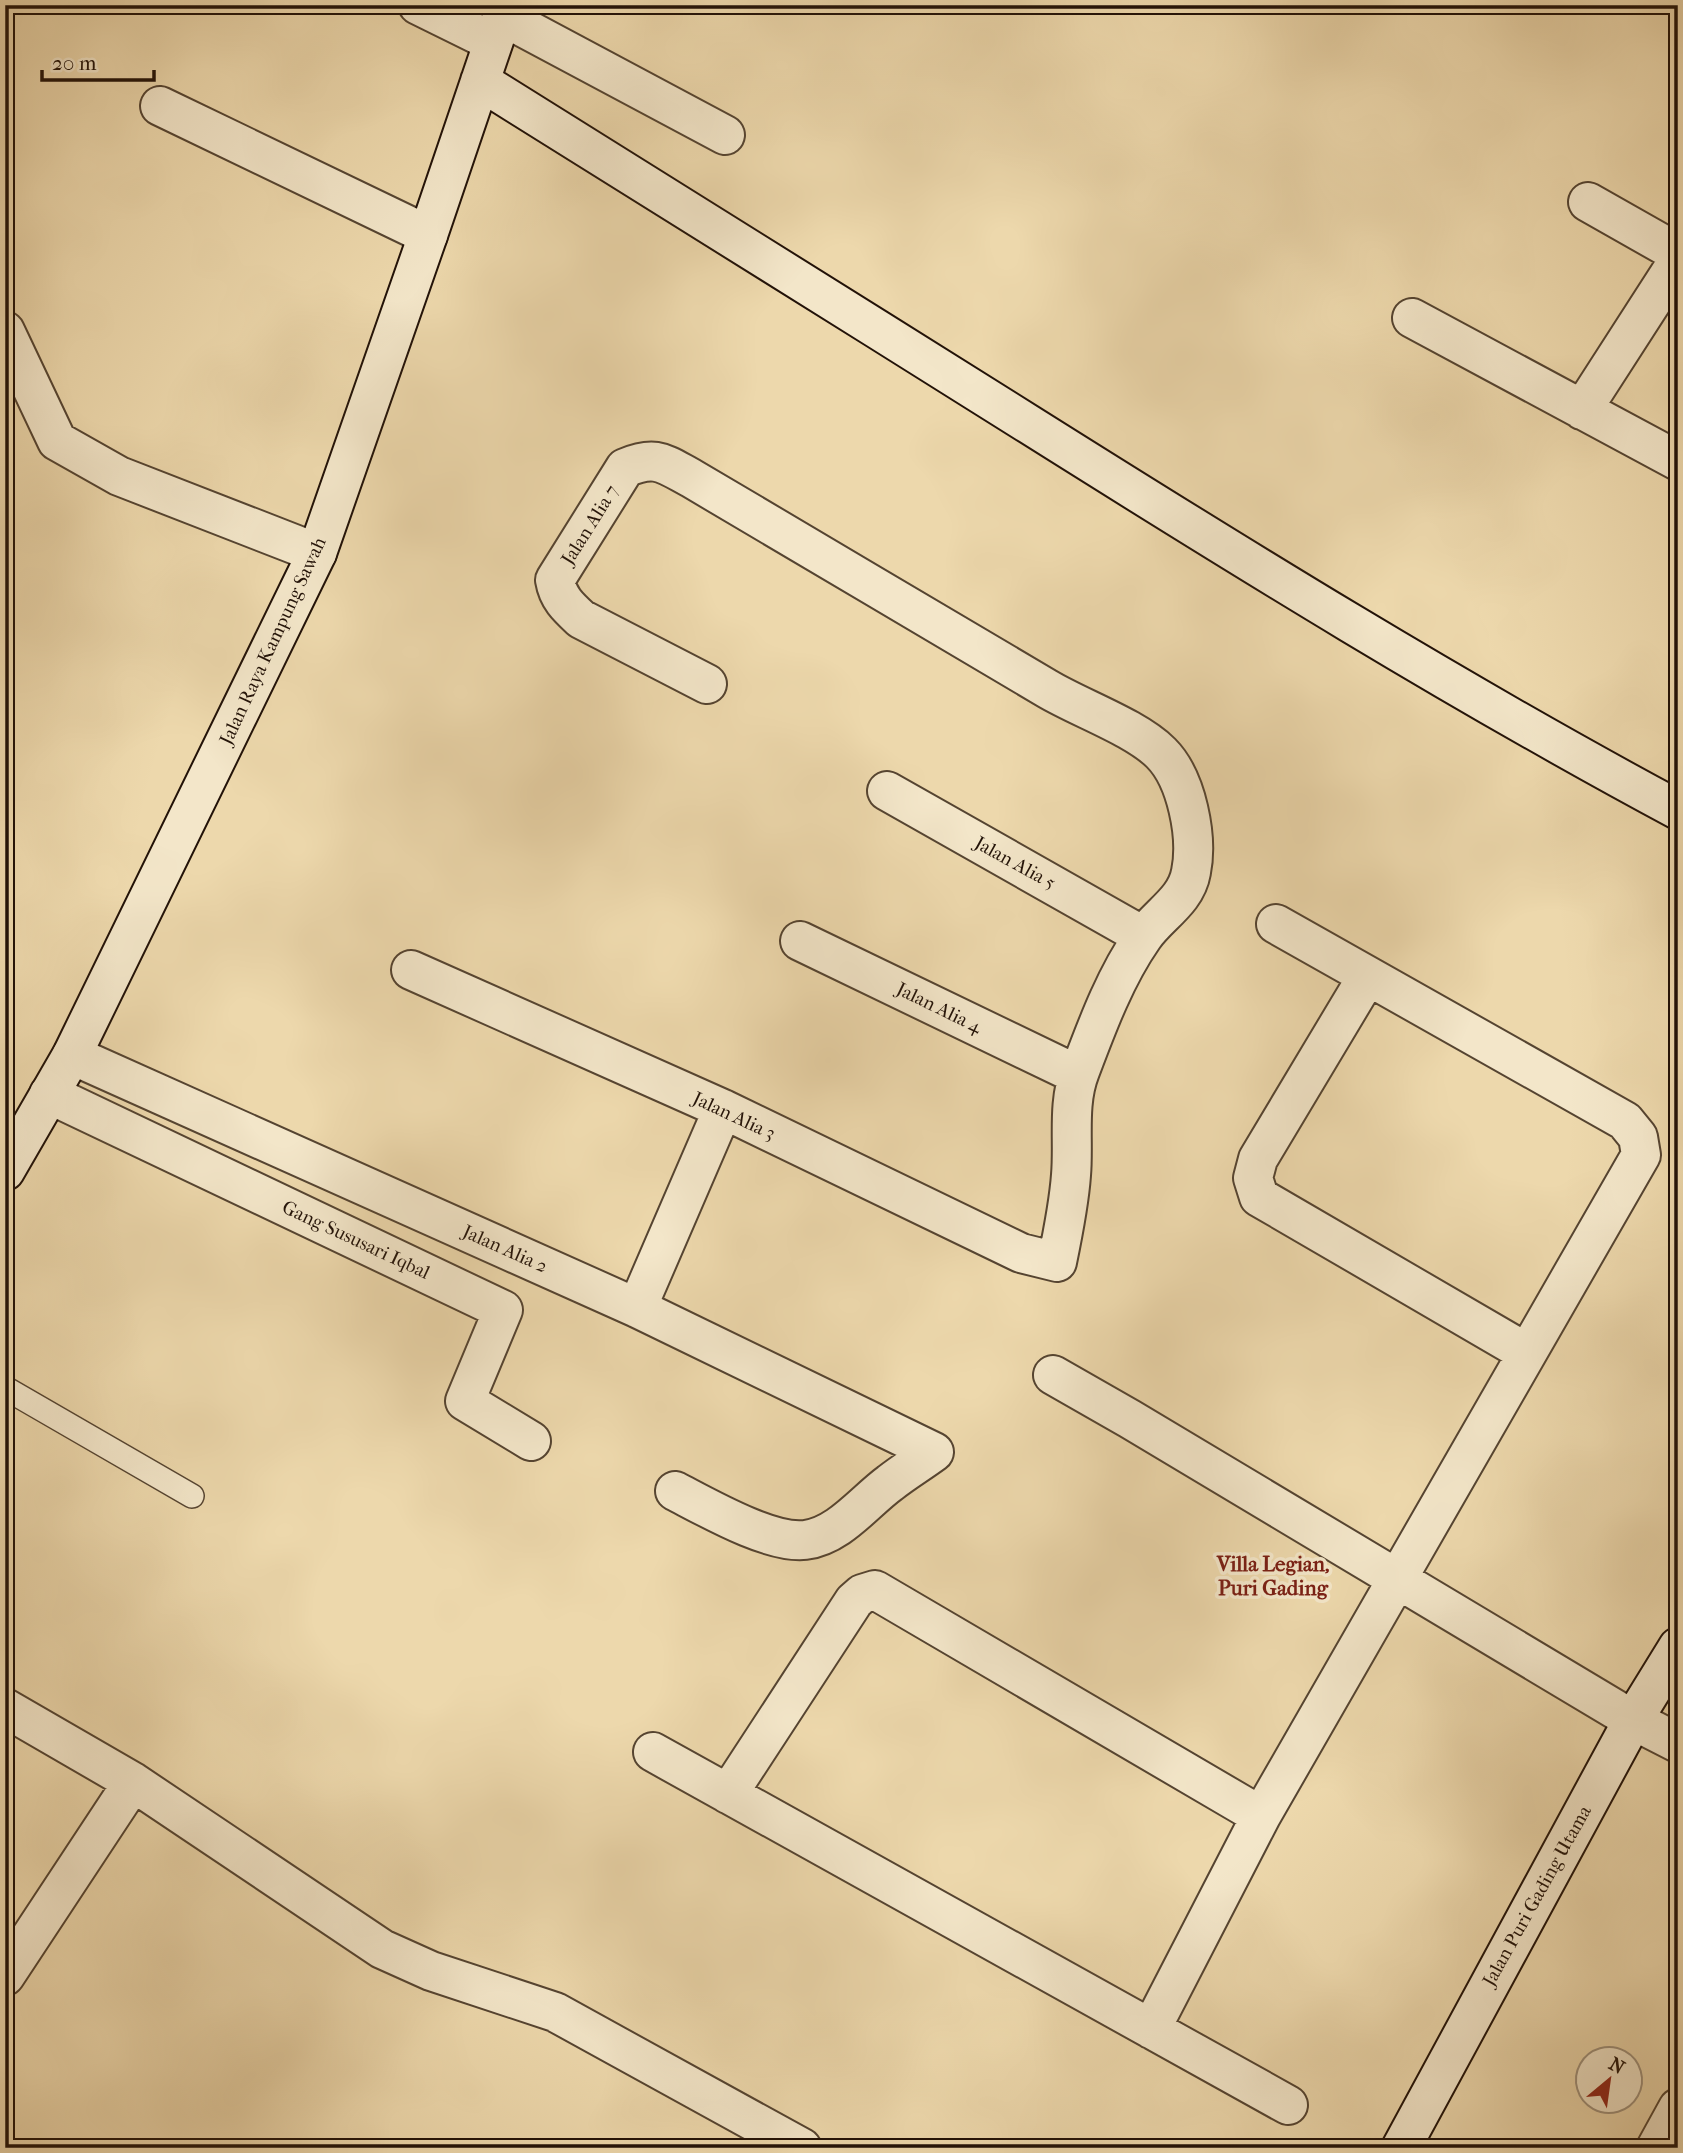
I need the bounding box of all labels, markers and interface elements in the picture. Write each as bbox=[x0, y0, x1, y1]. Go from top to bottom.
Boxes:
scale bar bbox=[42, 38, 154, 82]
text: 20 m bbox=[52, 51, 97, 75]
street label: Jalan Alia 7 bbox=[556, 481, 623, 571]
street label: Jalan Raya Kampung Sawah bbox=[214, 533, 331, 750]
street label: Jalan Alia 5 bbox=[969, 831, 1059, 894]
street label: Jalan Alia 4 bbox=[891, 977, 986, 1038]
street label: Jalan Alia 3 bbox=[687, 1086, 779, 1145]
street label: Gang Sususari Iqbal bbox=[279, 1196, 433, 1284]
street label: Jalan Alia 2 bbox=[457, 1220, 551, 1278]
district label: Villa Legian, Puri Gading bbox=[1216, 1552, 1329, 1600]
street label: Jalan Puri Gading Utama bbox=[1477, 1802, 1596, 1992]
north arrow bbox=[1574, 2044, 1644, 2114]
text: N bbox=[1605, 2053, 1629, 2079]

